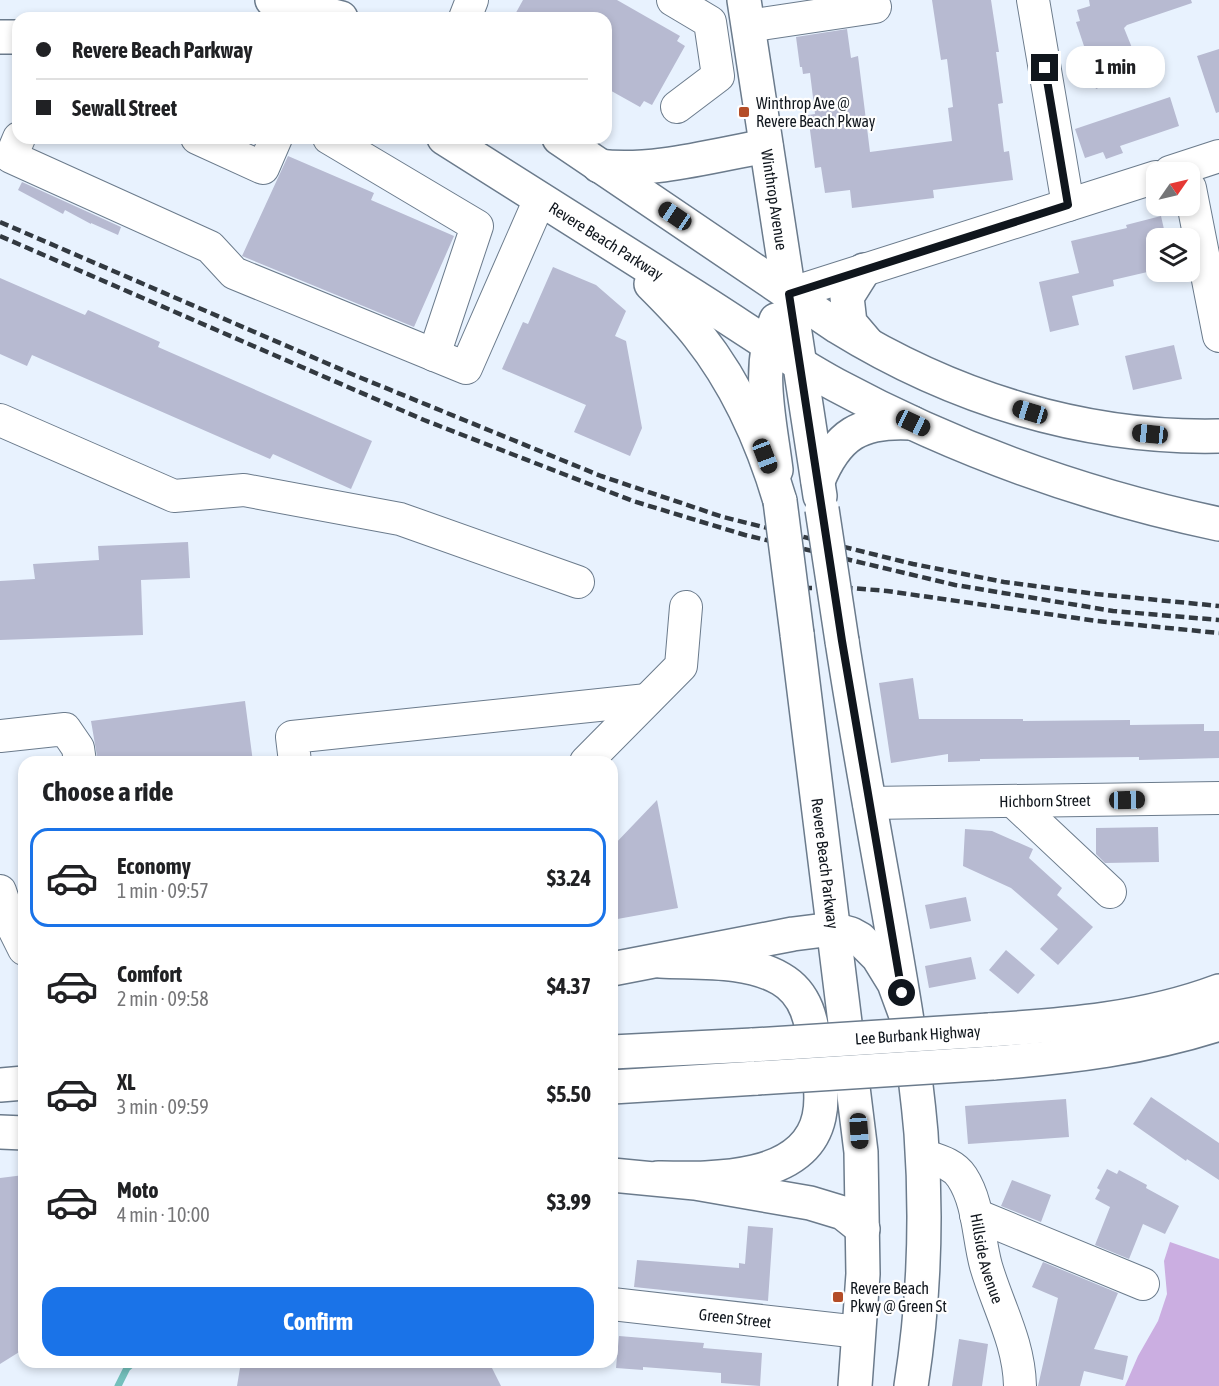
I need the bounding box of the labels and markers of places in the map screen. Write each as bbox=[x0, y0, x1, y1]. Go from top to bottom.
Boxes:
place label: Winthrop Ave @ Revere Beach Pkway bbox=[756, 94, 876, 131]
marker: Winthrop Ave @ Revere Beach Pkway bbox=[737, 105, 751, 119]
place label: Revere Beach Pkwy @ Green St bbox=[850, 1279, 947, 1316]
marker: Revere Beach Pkwy @ Green St bbox=[831, 1290, 845, 1304]

